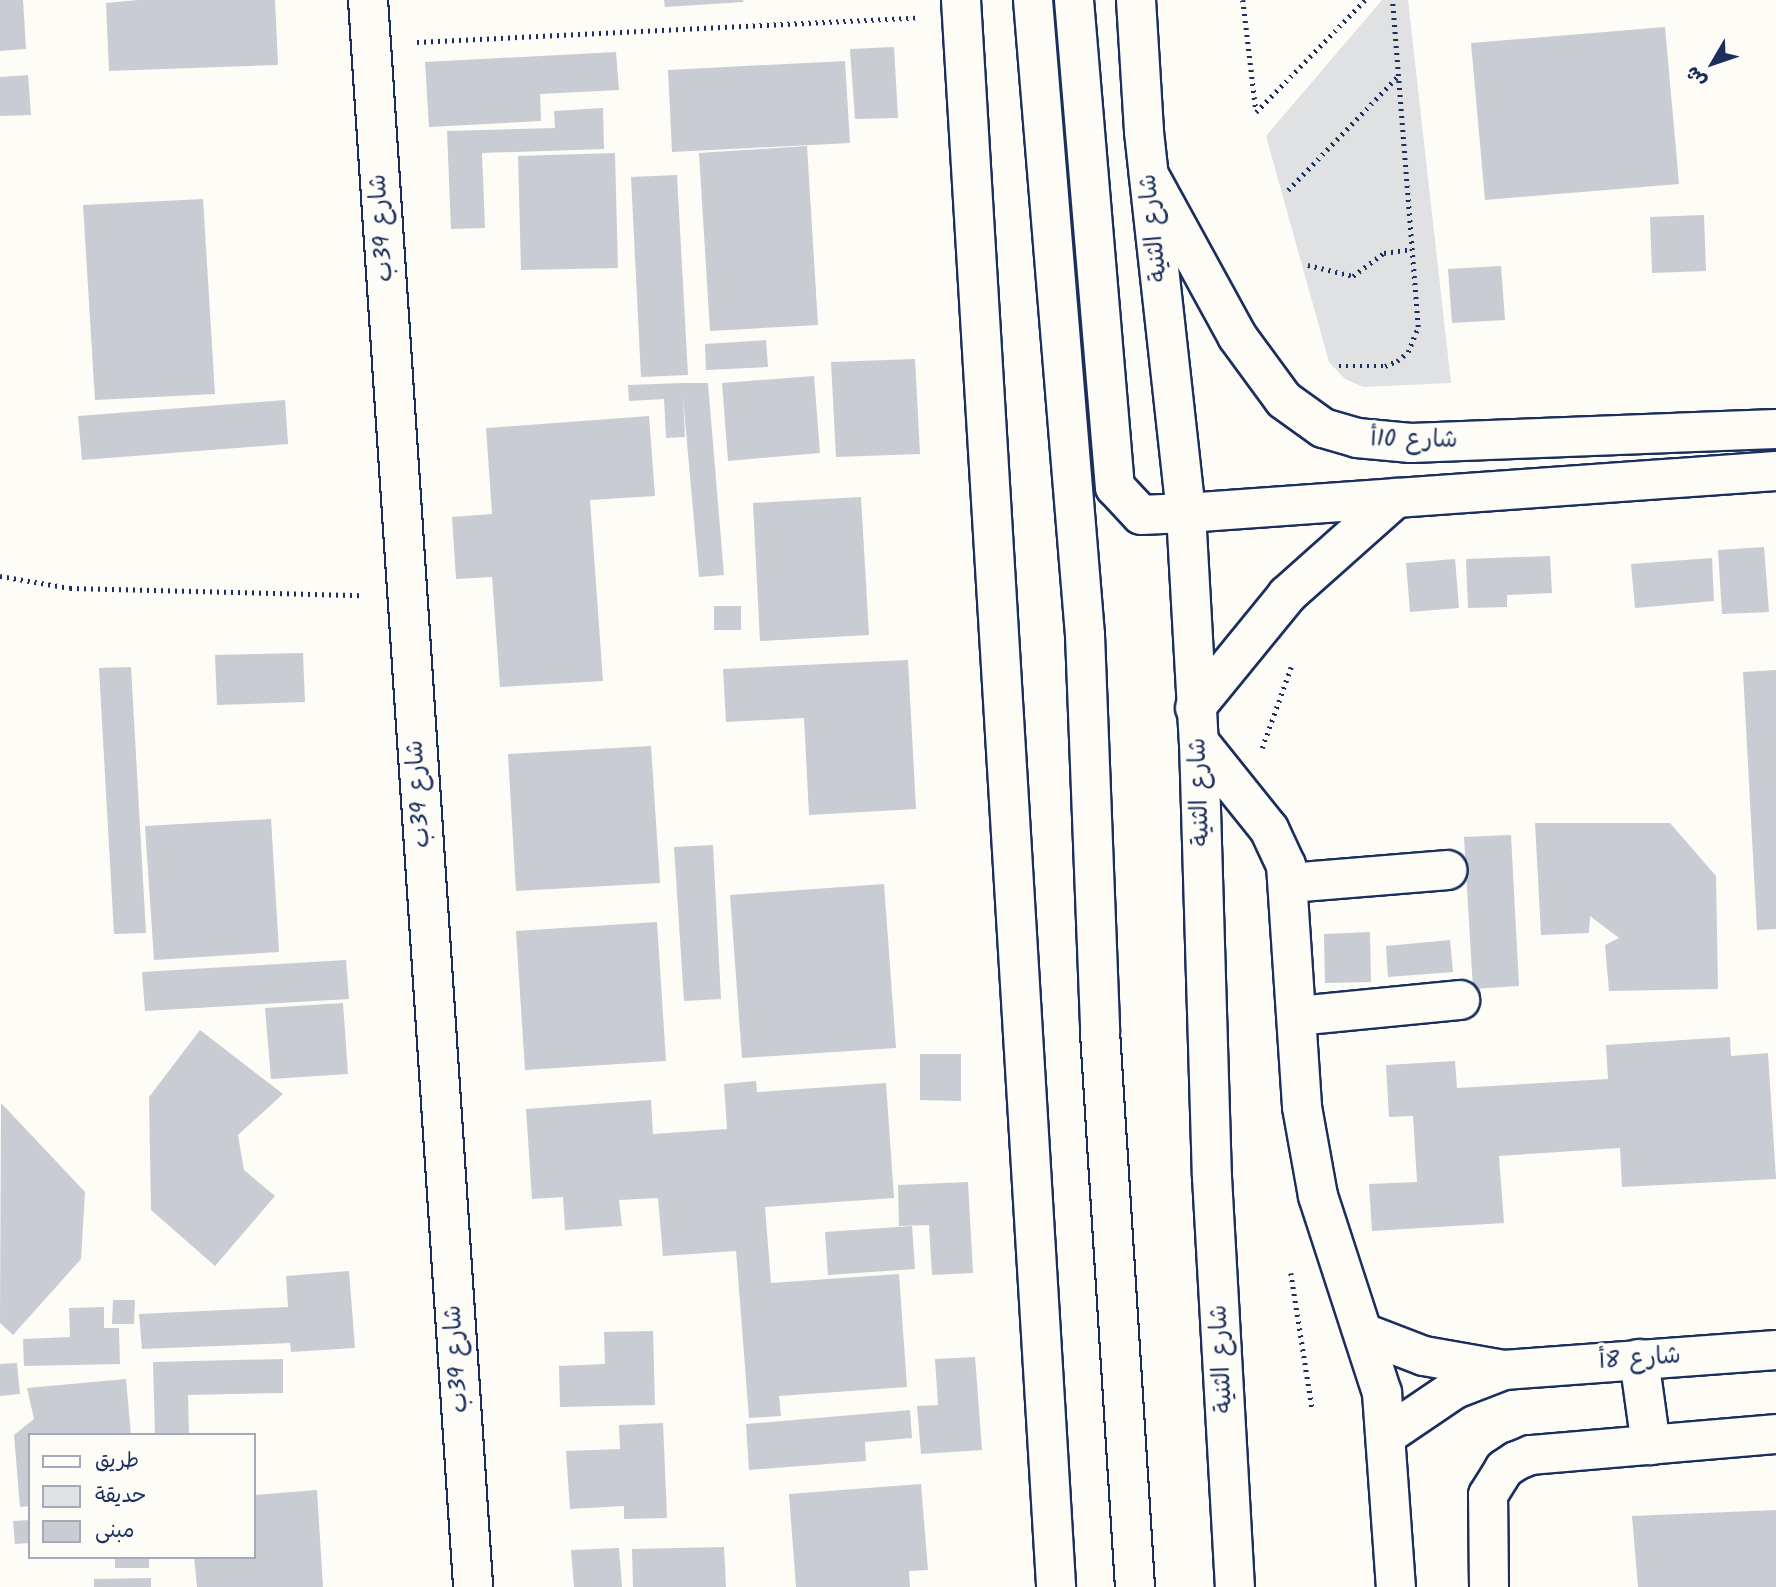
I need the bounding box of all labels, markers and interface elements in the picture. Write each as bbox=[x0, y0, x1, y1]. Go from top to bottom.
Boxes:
north arrow bbox=[1678, 28, 1748, 98]
text: ش bbox=[1678, 59, 1715, 94]
street label: شارع 39ب bbox=[364, 173, 400, 283]
street label: شارع الثنية bbox=[1134, 173, 1174, 283]
street label: شارع 10أ bbox=[1370, 425, 1458, 455]
street label: شارع الثنية bbox=[1184, 737, 1216, 847]
street label: شارع 39ب bbox=[401, 739, 437, 849]
street label: شارع 39ب bbox=[439, 1304, 475, 1414]
street label: شارع الثنية bbox=[1205, 1304, 1239, 1414]
street label: شارع 8أ bbox=[1598, 1342, 1682, 1376]
legend bbox=[28, 1433, 256, 1559]
text: طريق bbox=[95, 1445, 139, 1478]
text: حديقة bbox=[95, 1480, 146, 1513]
text: مبنى bbox=[95, 1515, 134, 1548]

